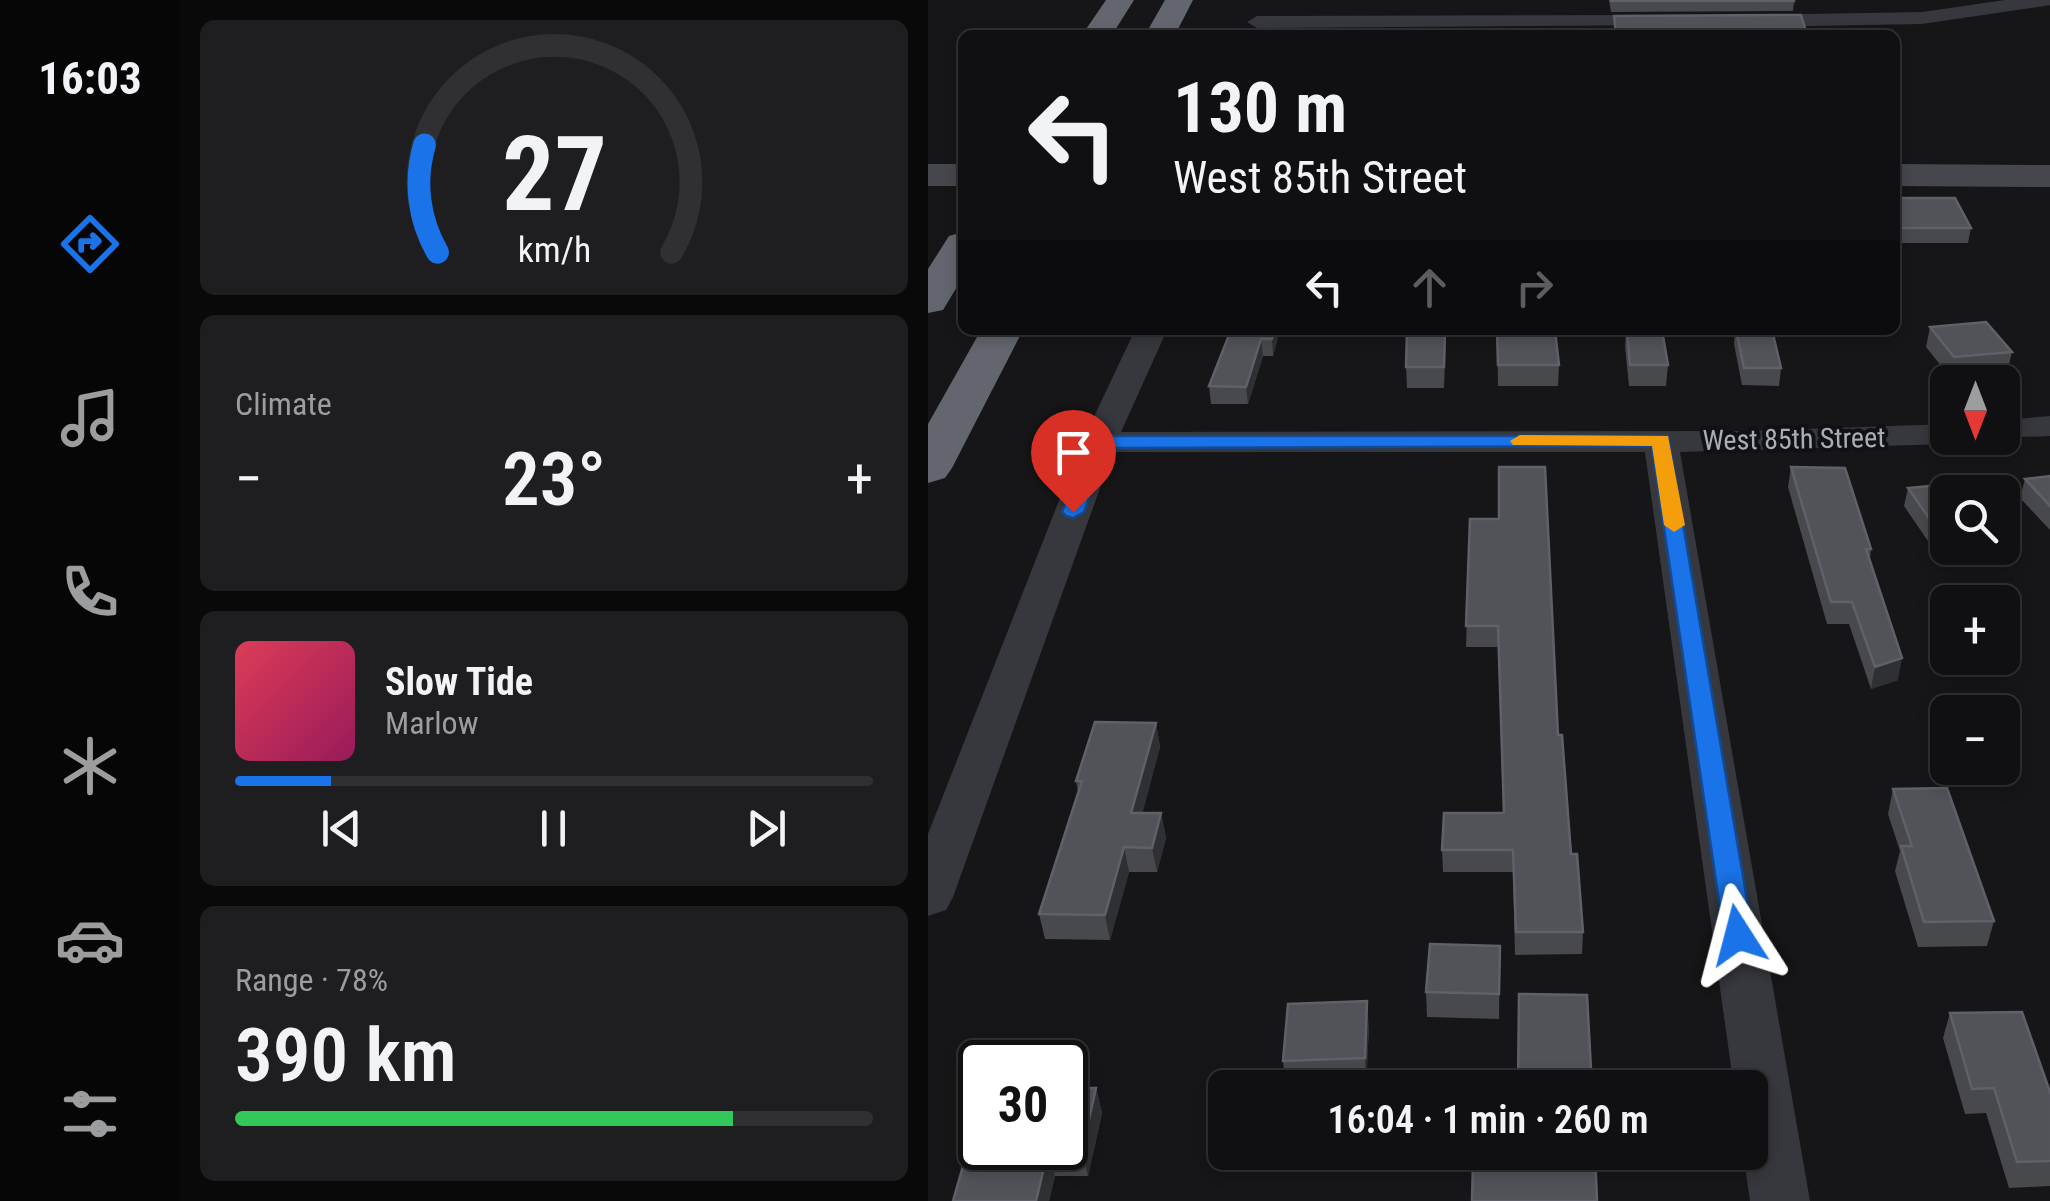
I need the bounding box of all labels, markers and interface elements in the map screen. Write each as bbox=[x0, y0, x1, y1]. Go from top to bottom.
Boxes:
text: 16:03 bbox=[38, 52, 142, 105]
text: 130 m bbox=[1173, 67, 1347, 149]
icon: left bbox=[1008, 70, 1138, 200]
text: 27 bbox=[501, 114, 607, 235]
text: West 85th Street bbox=[1173, 151, 1467, 204]
icon: directions bbox=[55, 209, 125, 279]
text: km/h bbox=[517, 229, 591, 271]
icon: left bbox=[1297, 260, 1352, 315]
icon: ahead bbox=[1402, 260, 1457, 315]
icon: right bbox=[1507, 260, 1562, 315]
north arrow bbox=[1930, 365, 2020, 455]
map controls bbox=[1930, 365, 2020, 785]
icon: music bbox=[55, 383, 125, 453]
text: Climate bbox=[235, 385, 332, 423]
pin bbox=[1031, 410, 1116, 513]
street label: West 85th Street bbox=[1702, 421, 1886, 457]
icon: arrive bbox=[1046, 425, 1101, 480]
text: 23° bbox=[502, 435, 606, 523]
text: − bbox=[235, 447, 263, 511]
text: + bbox=[846, 447, 873, 511]
button: search bbox=[1930, 475, 2020, 565]
icon: phone bbox=[55, 557, 125, 627]
button: + bbox=[1930, 585, 2020, 675]
text: Slow Tide bbox=[385, 660, 533, 704]
button: − bbox=[1930, 695, 2020, 785]
text: Marlow bbox=[385, 704, 478, 742]
icon: climate bbox=[55, 731, 125, 801]
icon: previous bbox=[314, 801, 369, 856]
icon: pause bbox=[526, 801, 581, 856]
icon: next bbox=[739, 801, 794, 856]
position arrow bbox=[1686, 883, 1790, 987]
icon: car bbox=[55, 905, 125, 975]
text: Range · 78% bbox=[235, 961, 388, 999]
text: 390 km bbox=[235, 1011, 457, 1099]
speed limit sign: 30 bbox=[958, 1040, 1088, 1170]
icon: filters bbox=[55, 1079, 125, 1149]
text: 16:04 · 1 min · 260 m bbox=[1328, 1098, 1648, 1142]

